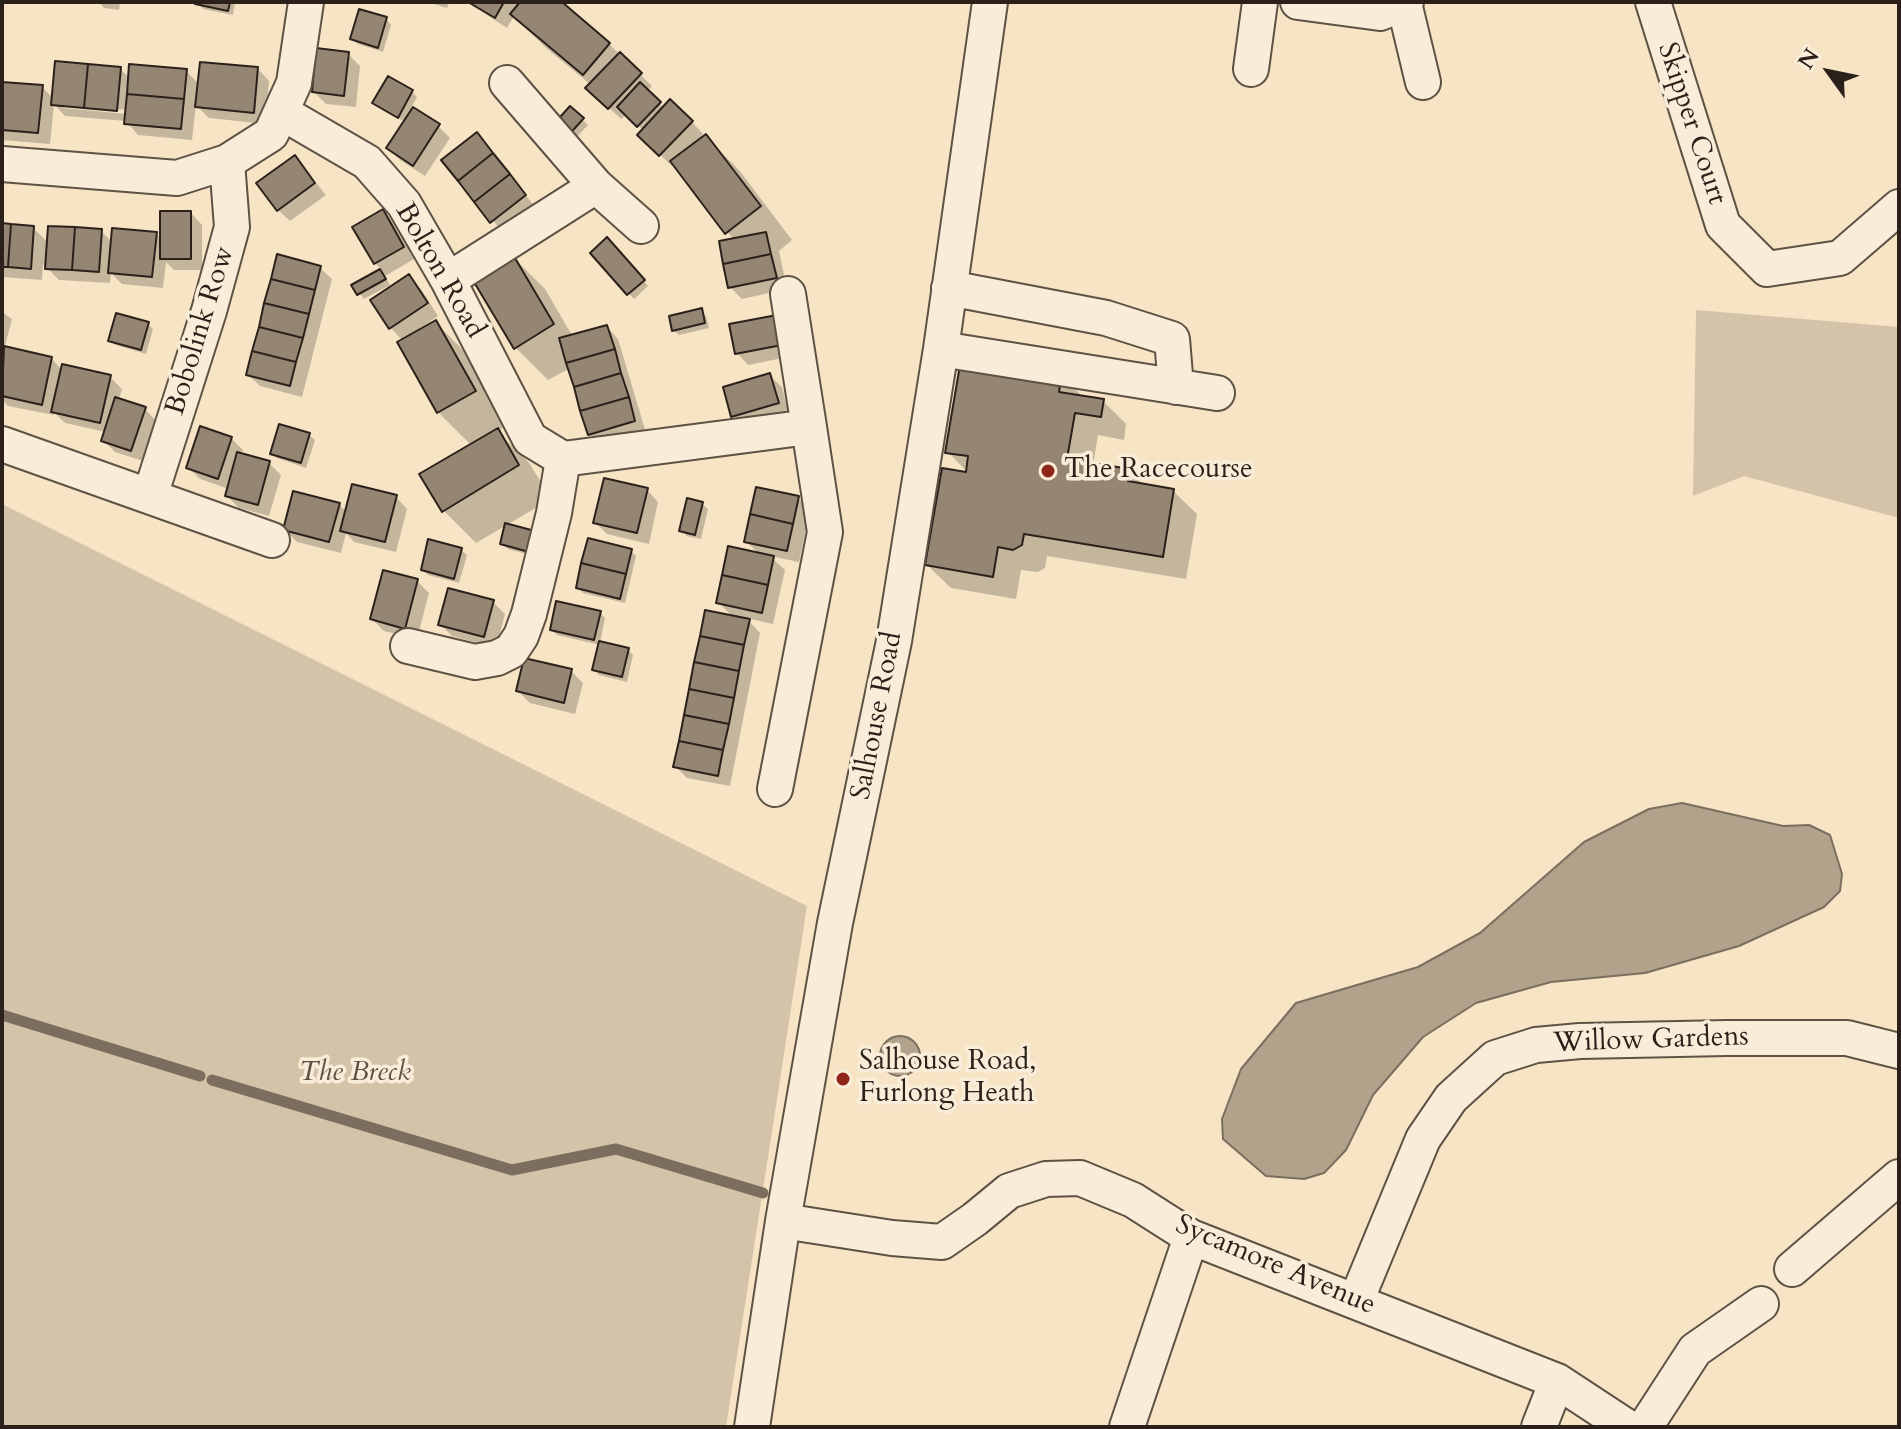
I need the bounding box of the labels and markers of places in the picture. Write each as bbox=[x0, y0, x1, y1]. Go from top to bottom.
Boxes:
place label: The Racecourse bbox=[1064, 454, 1253, 488]
marker: The Racecourse bbox=[1039, 462, 1057, 480]
place label: Salhouse Road, Furlong Heath bbox=[859, 1046, 1036, 1112]
marker: Salhouse Road, Furlong Heath bbox=[834, 1070, 852, 1088]

